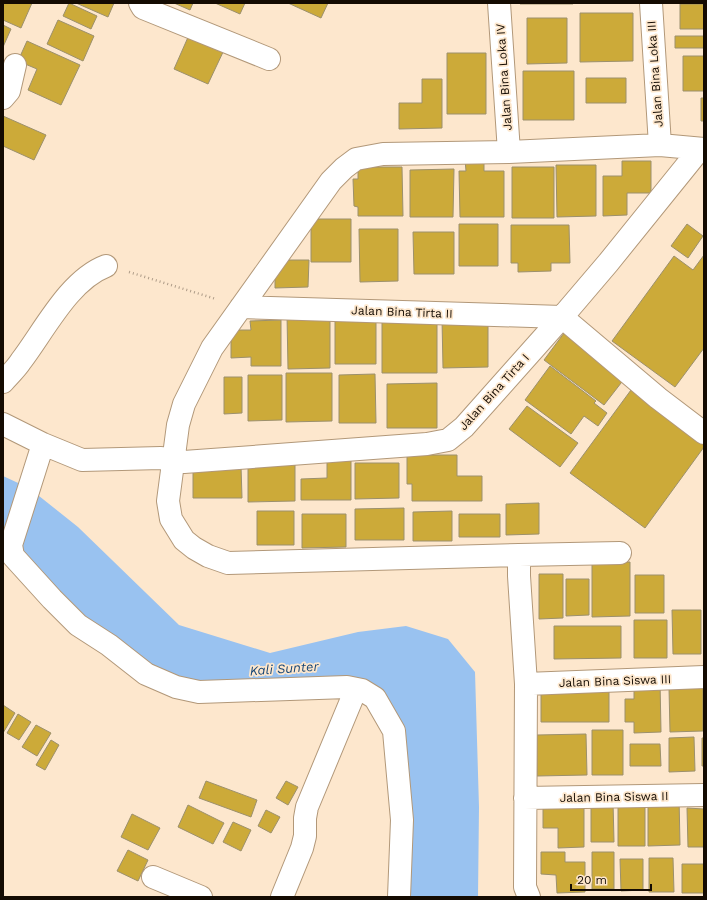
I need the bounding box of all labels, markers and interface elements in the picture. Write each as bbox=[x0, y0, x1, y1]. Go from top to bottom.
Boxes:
street label: Jalan Bina Loka III bbox=[644, 20, 666, 128]
street label: Jalan Bina Loka IV bbox=[493, 23, 515, 131]
street label: Jalan Bina Tirta II bbox=[351, 303, 453, 321]
street label: Jalan Bina Tirta I bbox=[456, 351, 532, 433]
water label: Kali Sunter bbox=[249, 659, 320, 678]
street label: Jalan Bina Siswa III bbox=[559, 672, 671, 690]
street label: Jalan Bina Siswa II bbox=[559, 789, 669, 805]
scale bar bbox=[571, 866, 651, 892]
text: 20 m bbox=[577, 873, 607, 887]

